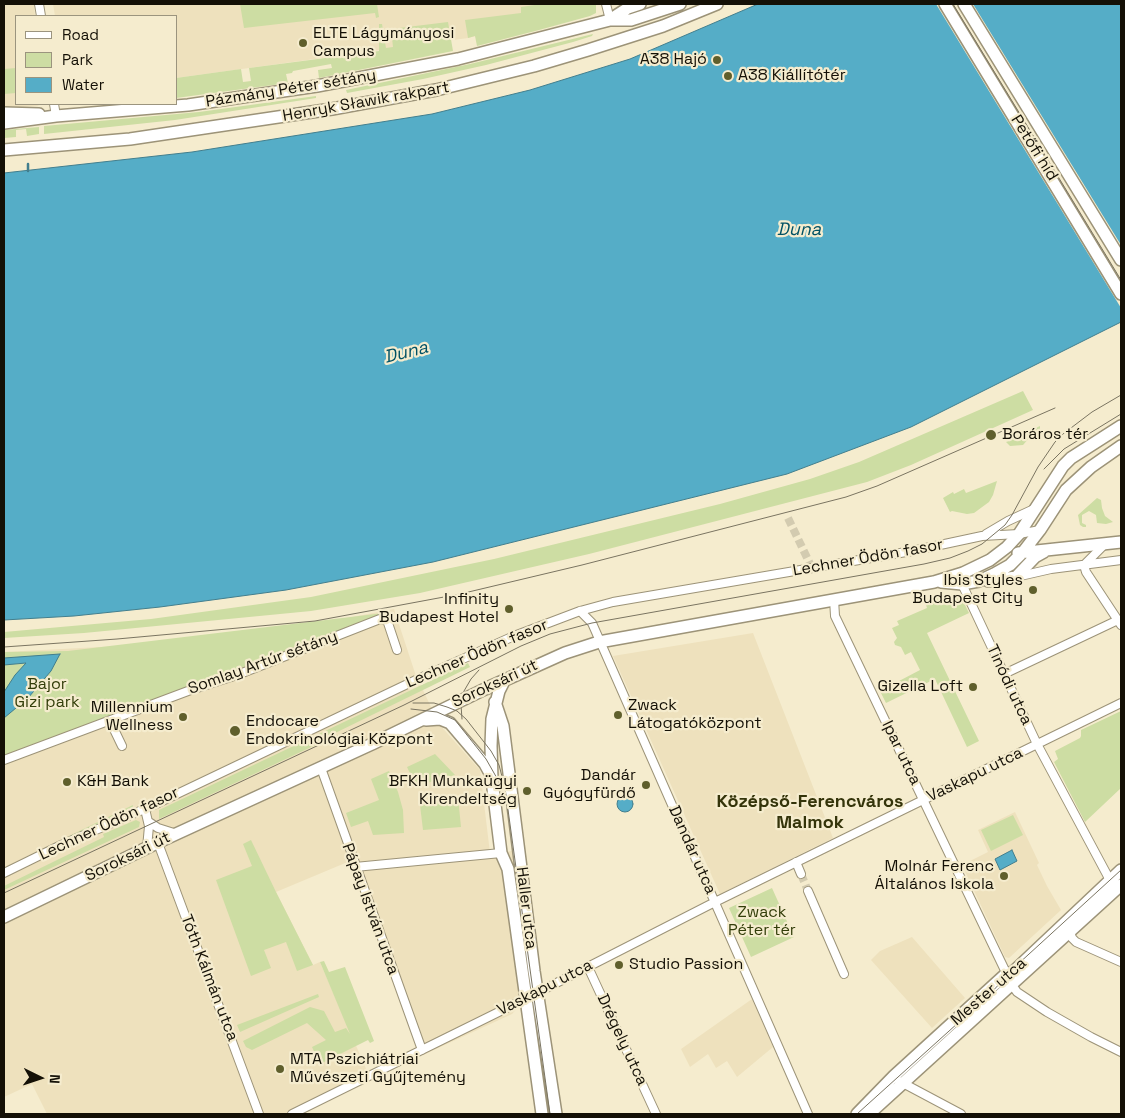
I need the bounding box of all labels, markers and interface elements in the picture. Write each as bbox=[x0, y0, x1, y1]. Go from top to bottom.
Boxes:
legend bbox=[15, 15, 178, 105]
place label: ELTE Lágymányosi Campus bbox=[313, 24, 454, 62]
text: Road bbox=[62, 25, 99, 44]
marker: ELTE Lágymányosi Campus bbox=[297, 37, 309, 49]
text: Park bbox=[62, 50, 93, 69]
place label: A38 Hajó bbox=[640, 50, 707, 70]
marker: A38 Hajó bbox=[711, 54, 723, 66]
street label: Pázmány Péter sétány bbox=[204, 66, 378, 112]
place label: A38 Kiállítótér bbox=[738, 66, 846, 86]
marker: A38 Kiállítótér bbox=[722, 70, 734, 82]
text: Water bbox=[62, 75, 104, 94]
street label: Henryk Sławik rakpart bbox=[281, 78, 451, 126]
street label: Petőfi híd bbox=[1006, 112, 1062, 184]
water label: Duna bbox=[777, 219, 821, 241]
water label: Duna bbox=[382, 337, 430, 369]
place label: Boráros tér bbox=[1002, 425, 1088, 445]
marker: Boráros tér bbox=[984, 428, 998, 442]
street label: Lechner Ödön fasor bbox=[791, 535, 945, 581]
place label: Ibis Styles Budapest City bbox=[912, 571, 1023, 609]
marker: Ibis Styles Budapest City bbox=[1027, 584, 1039, 596]
place label: Infinity Budapest Hotel bbox=[379, 590, 499, 628]
marker: Infinity Budapest Hotel bbox=[503, 603, 515, 615]
street label: Lechner Ödön fasor bbox=[403, 615, 551, 693]
street label: Somlay Artúr sétány bbox=[186, 627, 340, 699]
street label: Tinódi utca bbox=[982, 642, 1036, 728]
street label: Soroksári út bbox=[449, 656, 541, 712]
park label: Bajor Gizi park bbox=[15, 675, 79, 713]
place label: Gizella Loft bbox=[877, 677, 963, 697]
marker: Gizella Loft bbox=[967, 681, 979, 693]
place label: Zwack Látogatóközpont bbox=[628, 696, 762, 734]
place label: Millennium Wellness bbox=[91, 698, 173, 736]
marker: Zwack Látogatóközpont bbox=[612, 709, 624, 721]
marker: Millennium Wellness bbox=[177, 711, 189, 723]
place label: Endocare Endokrinológiai Központ bbox=[246, 712, 433, 750]
street label: Ipar utca bbox=[877, 718, 925, 788]
marker: Endocare Endokrinológiai Központ bbox=[228, 724, 242, 738]
street label: Vaskapu utca bbox=[924, 743, 1026, 807]
place label: Dandár Gyógyfürdő bbox=[543, 766, 636, 804]
place label: K&H Bank bbox=[77, 772, 149, 792]
place label: BFKH Munkaügyi Kirendeltség bbox=[389, 772, 517, 810]
marker: K&H Bank bbox=[61, 776, 73, 788]
marker: Dandár Gyógyfürdő bbox=[640, 779, 652, 791]
street label: Lechner Ödön fasor bbox=[36, 783, 182, 865]
marker: BFKH Munkaügyi Kirendeltség bbox=[521, 785, 533, 797]
district label: Középső-Ferencváros Malmok bbox=[717, 791, 903, 834]
street label: Dandár utca bbox=[664, 803, 720, 897]
street label: Soroksári út bbox=[82, 828, 174, 886]
street label: Pápay István utca bbox=[337, 841, 403, 977]
place label: Molnár Ferenc Általános Iskola bbox=[875, 857, 994, 895]
street label: Haller utca bbox=[511, 866, 541, 950]
marker: Molnár Ferenc Általános Iskola bbox=[998, 870, 1010, 882]
park label: Zwack Péter tér bbox=[728, 903, 796, 941]
street label: Tóth Kálmán utca bbox=[176, 912, 242, 1044]
street label: Mester utca bbox=[947, 954, 1031, 1030]
place label: Studio Passion bbox=[629, 955, 743, 975]
street label: Vaskapu utca bbox=[494, 956, 596, 1020]
marker: Studio Passion bbox=[613, 959, 625, 971]
street label: Drégely utca bbox=[592, 991, 652, 1089]
place label: MTA Pszichiátriai Művészeti Gyűjtemény bbox=[290, 1050, 466, 1088]
north arrow bbox=[15, 1053, 65, 1103]
marker: MTA Pszichiátriai Művészeti Gyűjtemény bbox=[274, 1063, 286, 1075]
text: N bbox=[46, 1074, 64, 1084]

